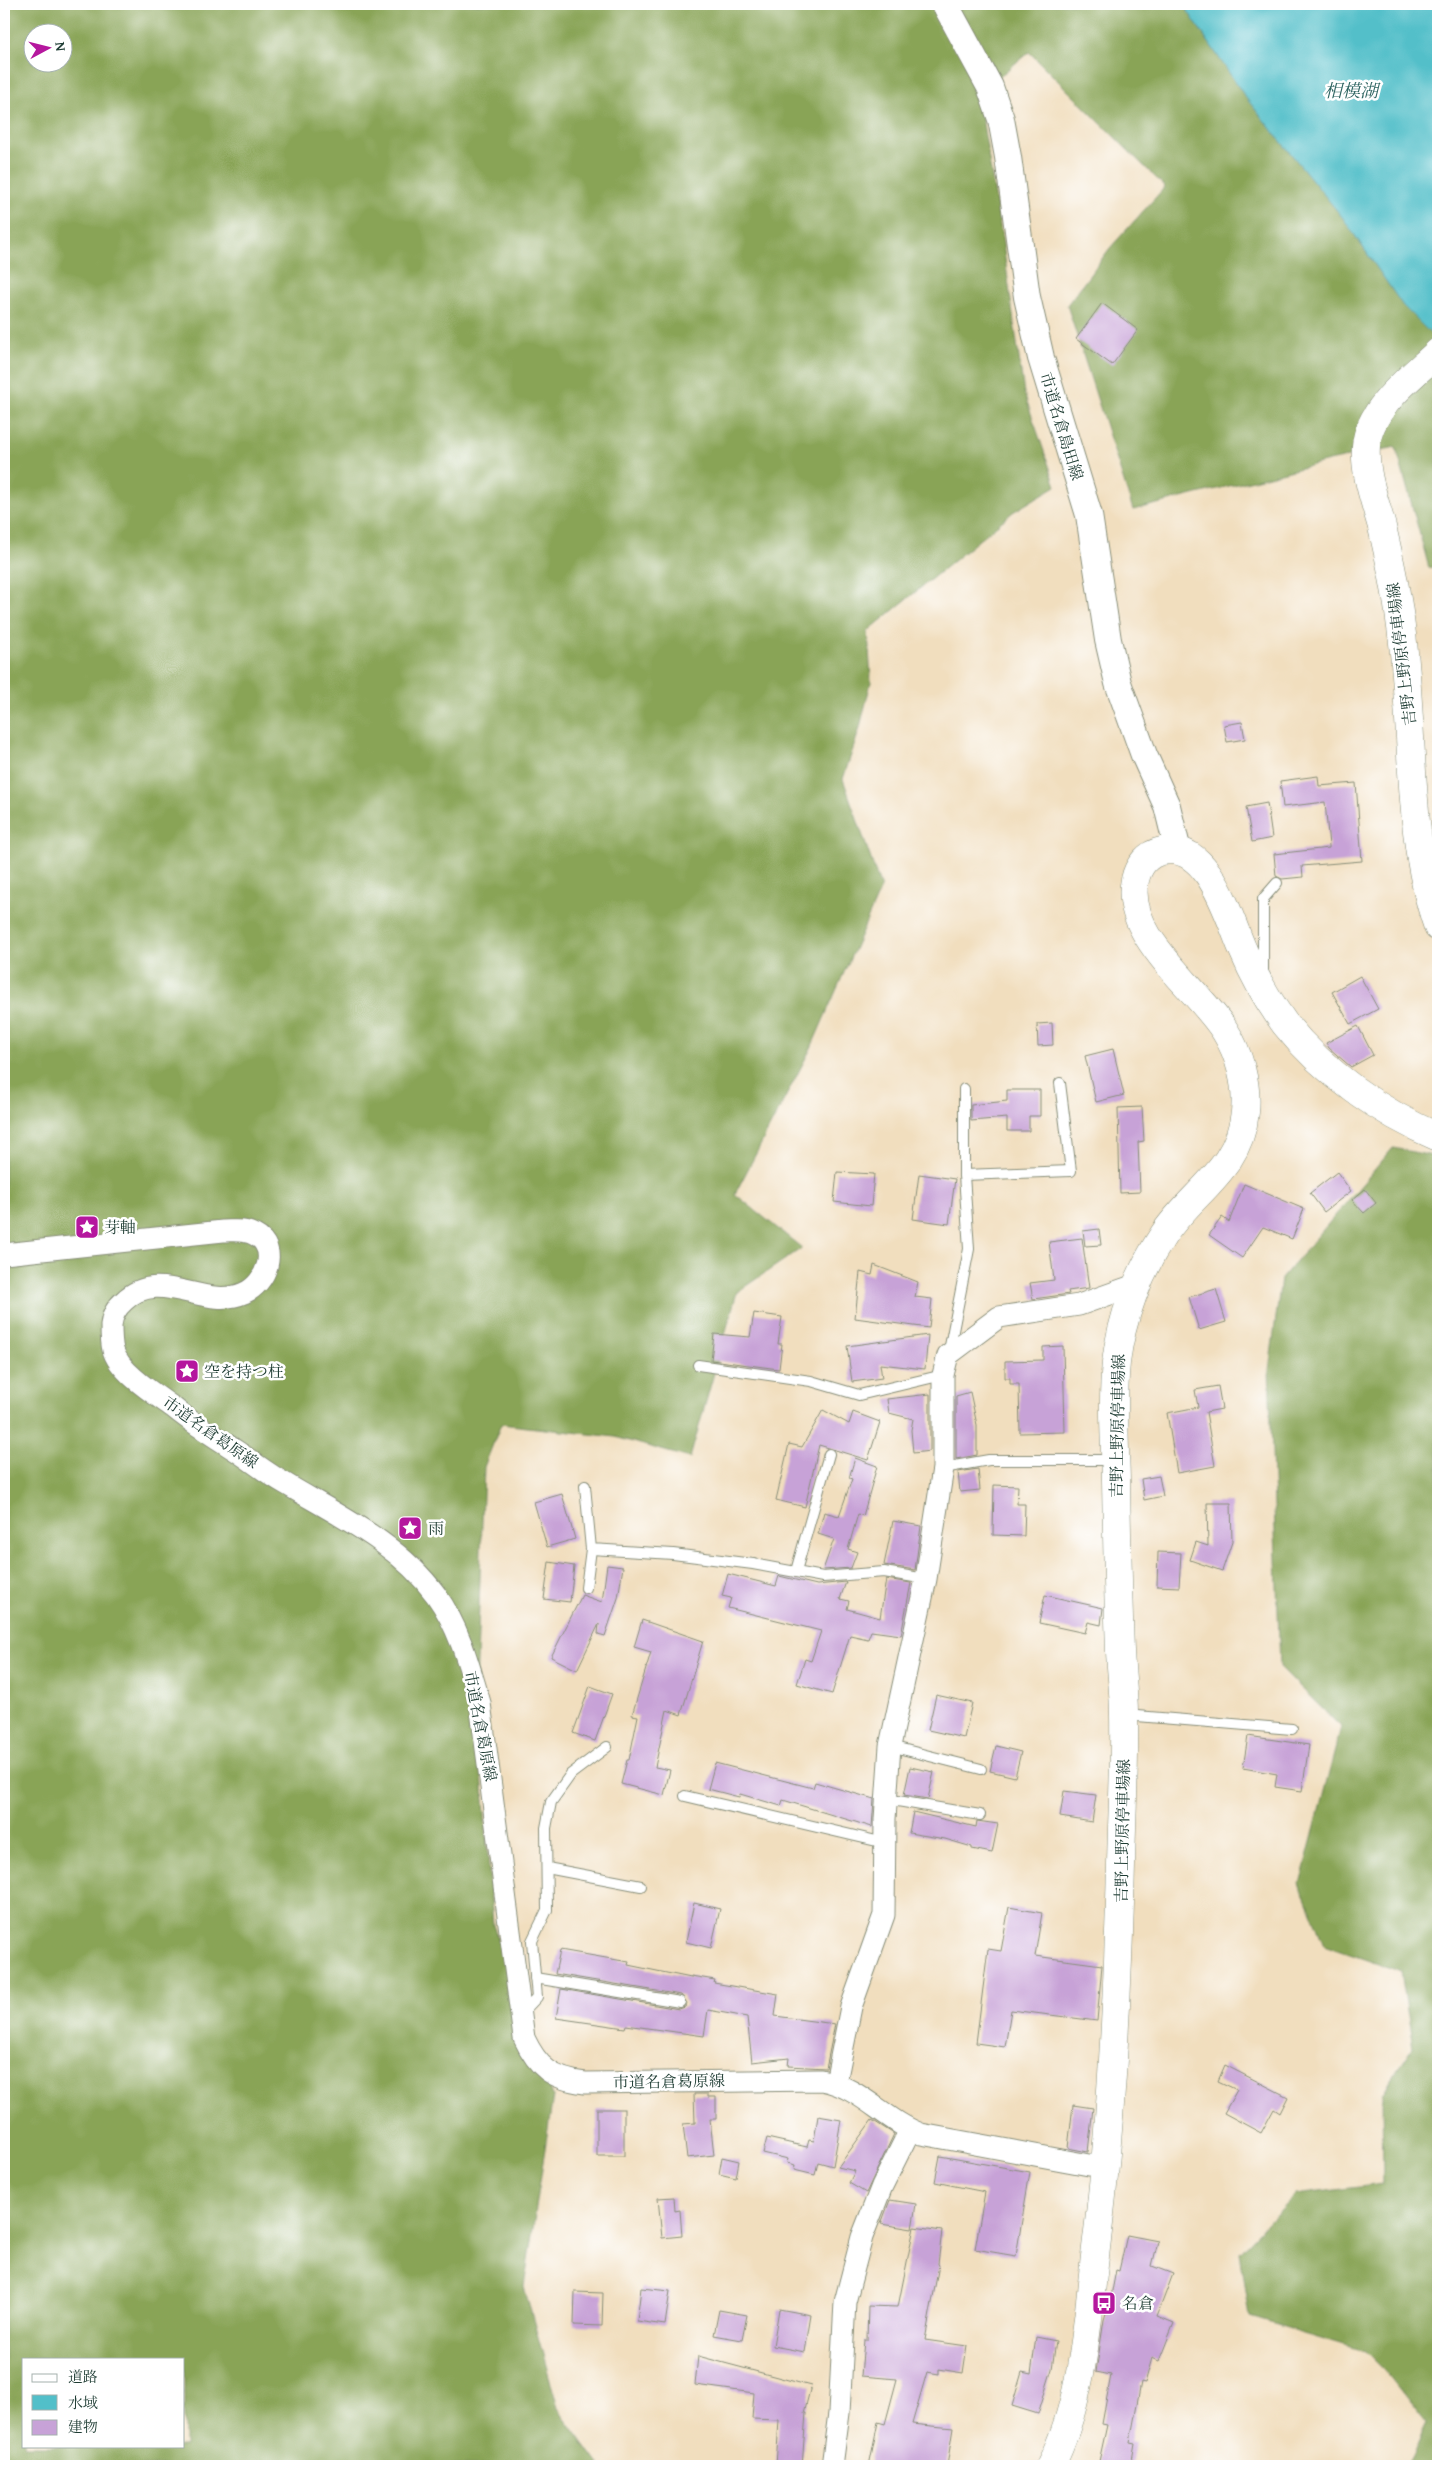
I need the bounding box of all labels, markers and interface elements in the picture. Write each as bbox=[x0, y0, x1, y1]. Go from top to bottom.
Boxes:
north arrow bbox=[22, 22, 72, 72]
text: N bbox=[50, 41, 71, 53]
water label: 相模湖 bbox=[1324, 77, 1381, 104]
street label: 市道名倉島田線 bbox=[1034, 369, 1090, 483]
street label: 吉野上野原停車場線 bbox=[1380, 581, 1422, 727]
place icon: 芽軸 bbox=[74, 1214, 100, 1240]
place label: 芽軸 bbox=[104, 1215, 136, 1239]
street label: 吉野上野原停車場線 bbox=[1104, 1354, 1130, 1498]
place icon: 空を持つ柱 bbox=[174, 1358, 200, 1384]
place label: 空を持つ柱 bbox=[204, 1359, 284, 1383]
street label: 市道名倉葛原線 bbox=[158, 1390, 264, 1474]
place icon: 雨 bbox=[397, 1515, 423, 1541]
place label: 雨 bbox=[428, 1516, 444, 1540]
street label: 市道名倉葛原線 bbox=[459, 1669, 503, 1783]
street label: 吉野上野原停車場線 bbox=[1109, 1759, 1135, 1903]
street label: 市道名倉葛原線 bbox=[613, 2068, 725, 2094]
bus stop icon: 名倉 bbox=[1091, 2290, 1117, 2316]
place label: 名倉 bbox=[1122, 2291, 1154, 2315]
legend bbox=[22, 2358, 185, 2448]
text: 道路 bbox=[68, 2366, 98, 2387]
text: 水域 bbox=[68, 2392, 98, 2413]
text: 建物 bbox=[68, 2416, 98, 2437]

